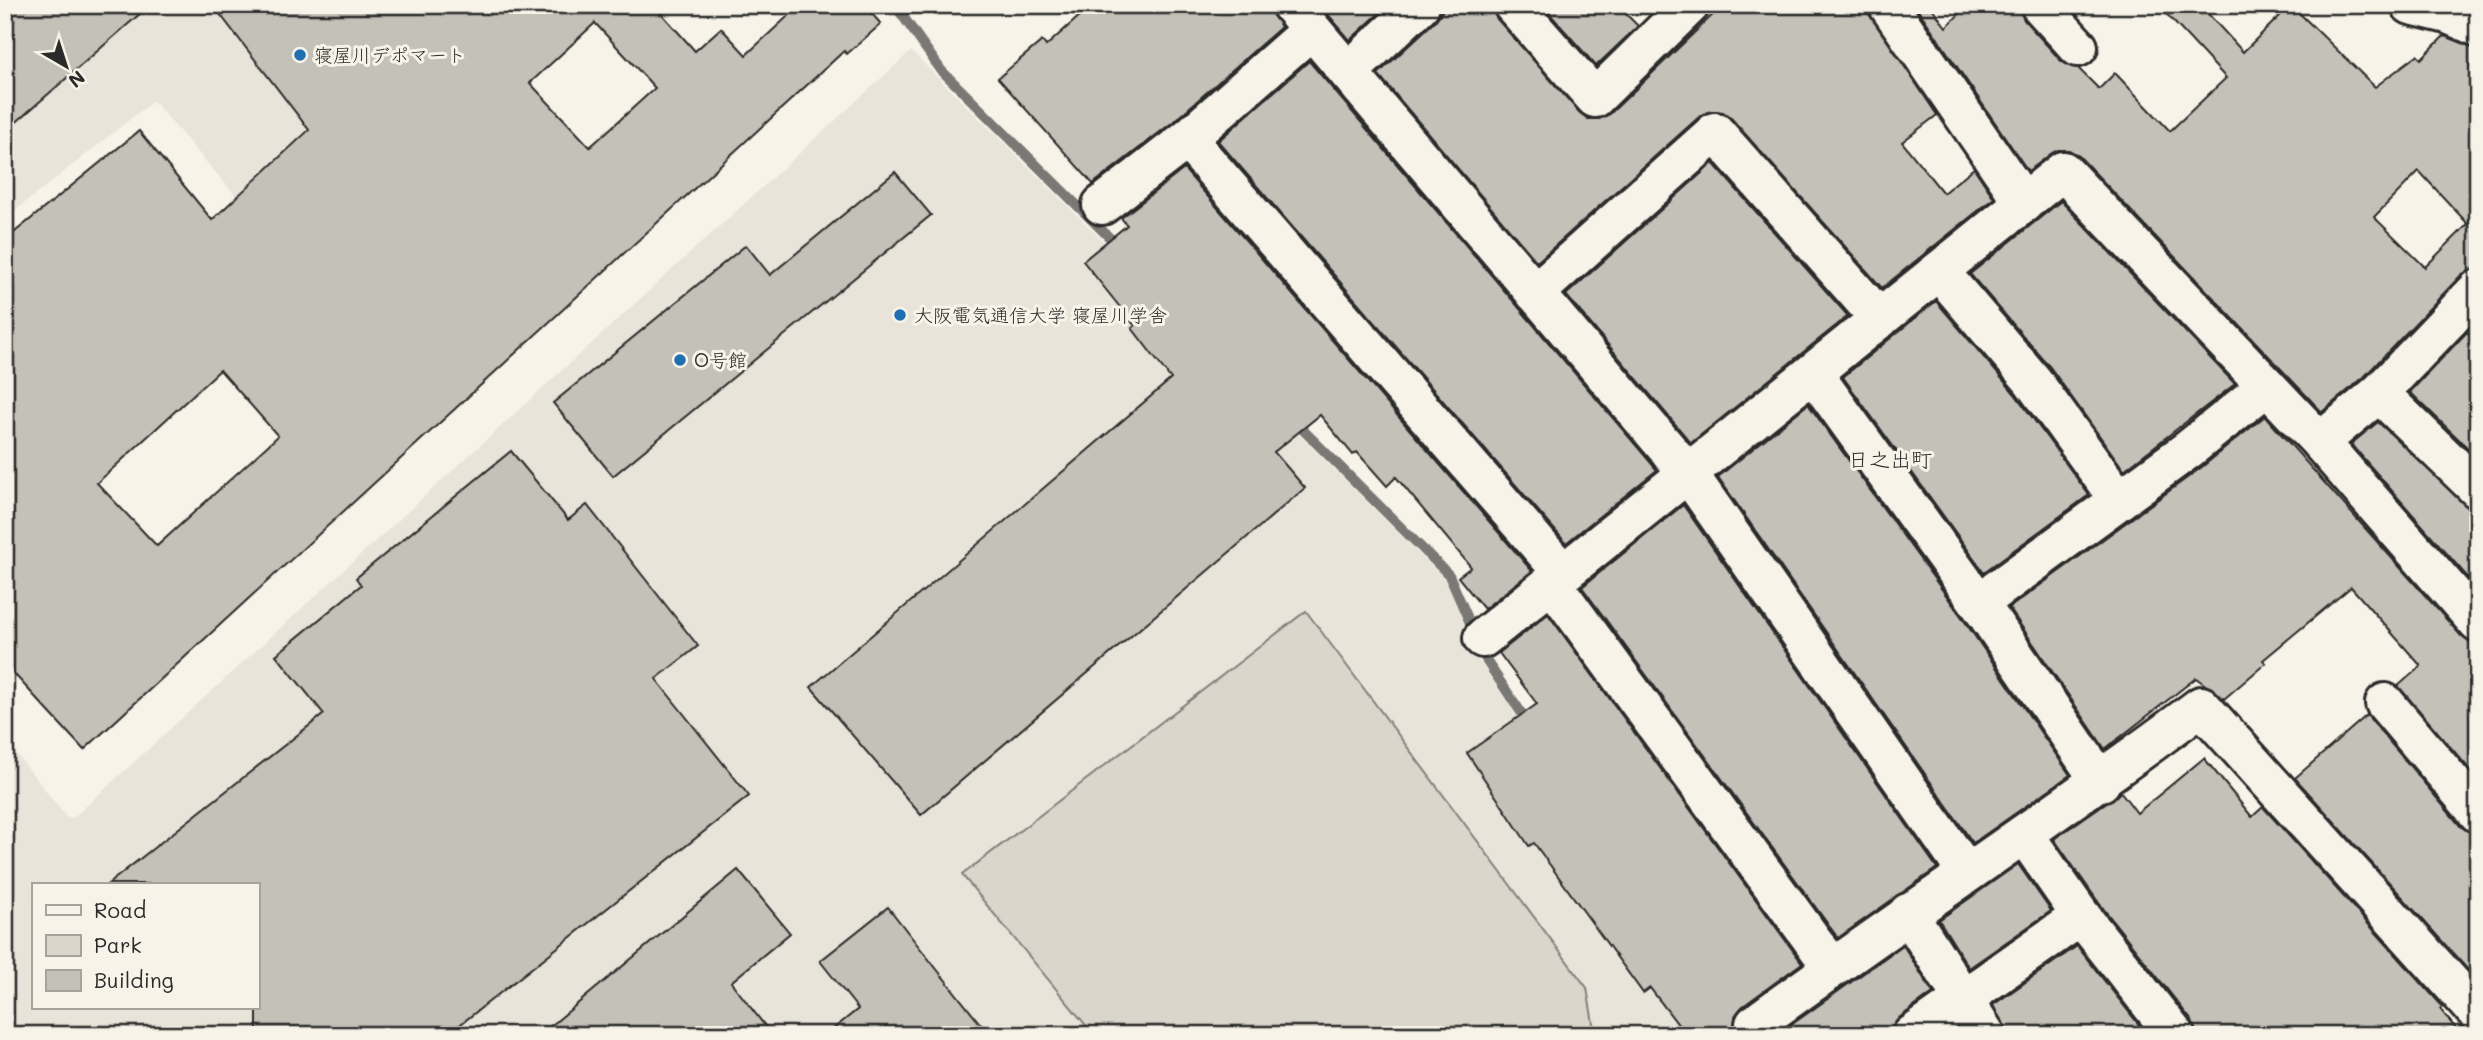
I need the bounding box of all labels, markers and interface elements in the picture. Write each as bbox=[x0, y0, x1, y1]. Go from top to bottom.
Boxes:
north arrow bbox=[32, 32, 102, 102]
place label: 寝屋川デポマート bbox=[314, 42, 466, 67]
marker: 寝屋川デポマート bbox=[292, 47, 308, 63]
text: N bbox=[64, 65, 90, 94]
place label: 大阪電気通信大学 寝屋川学舎 bbox=[914, 302, 1167, 327]
marker: 大阪電気通信大学 寝屋川学舎 bbox=[892, 307, 908, 323]
place label: O号館 bbox=[694, 347, 747, 372]
marker: O号館 bbox=[672, 352, 688, 368]
district label: 日之出町 bbox=[1848, 445, 1932, 472]
legend bbox=[32, 883, 259, 1009]
text: Road bbox=[94, 896, 146, 923]
text: Park bbox=[94, 931, 142, 958]
text: Building bbox=[94, 966, 174, 993]

